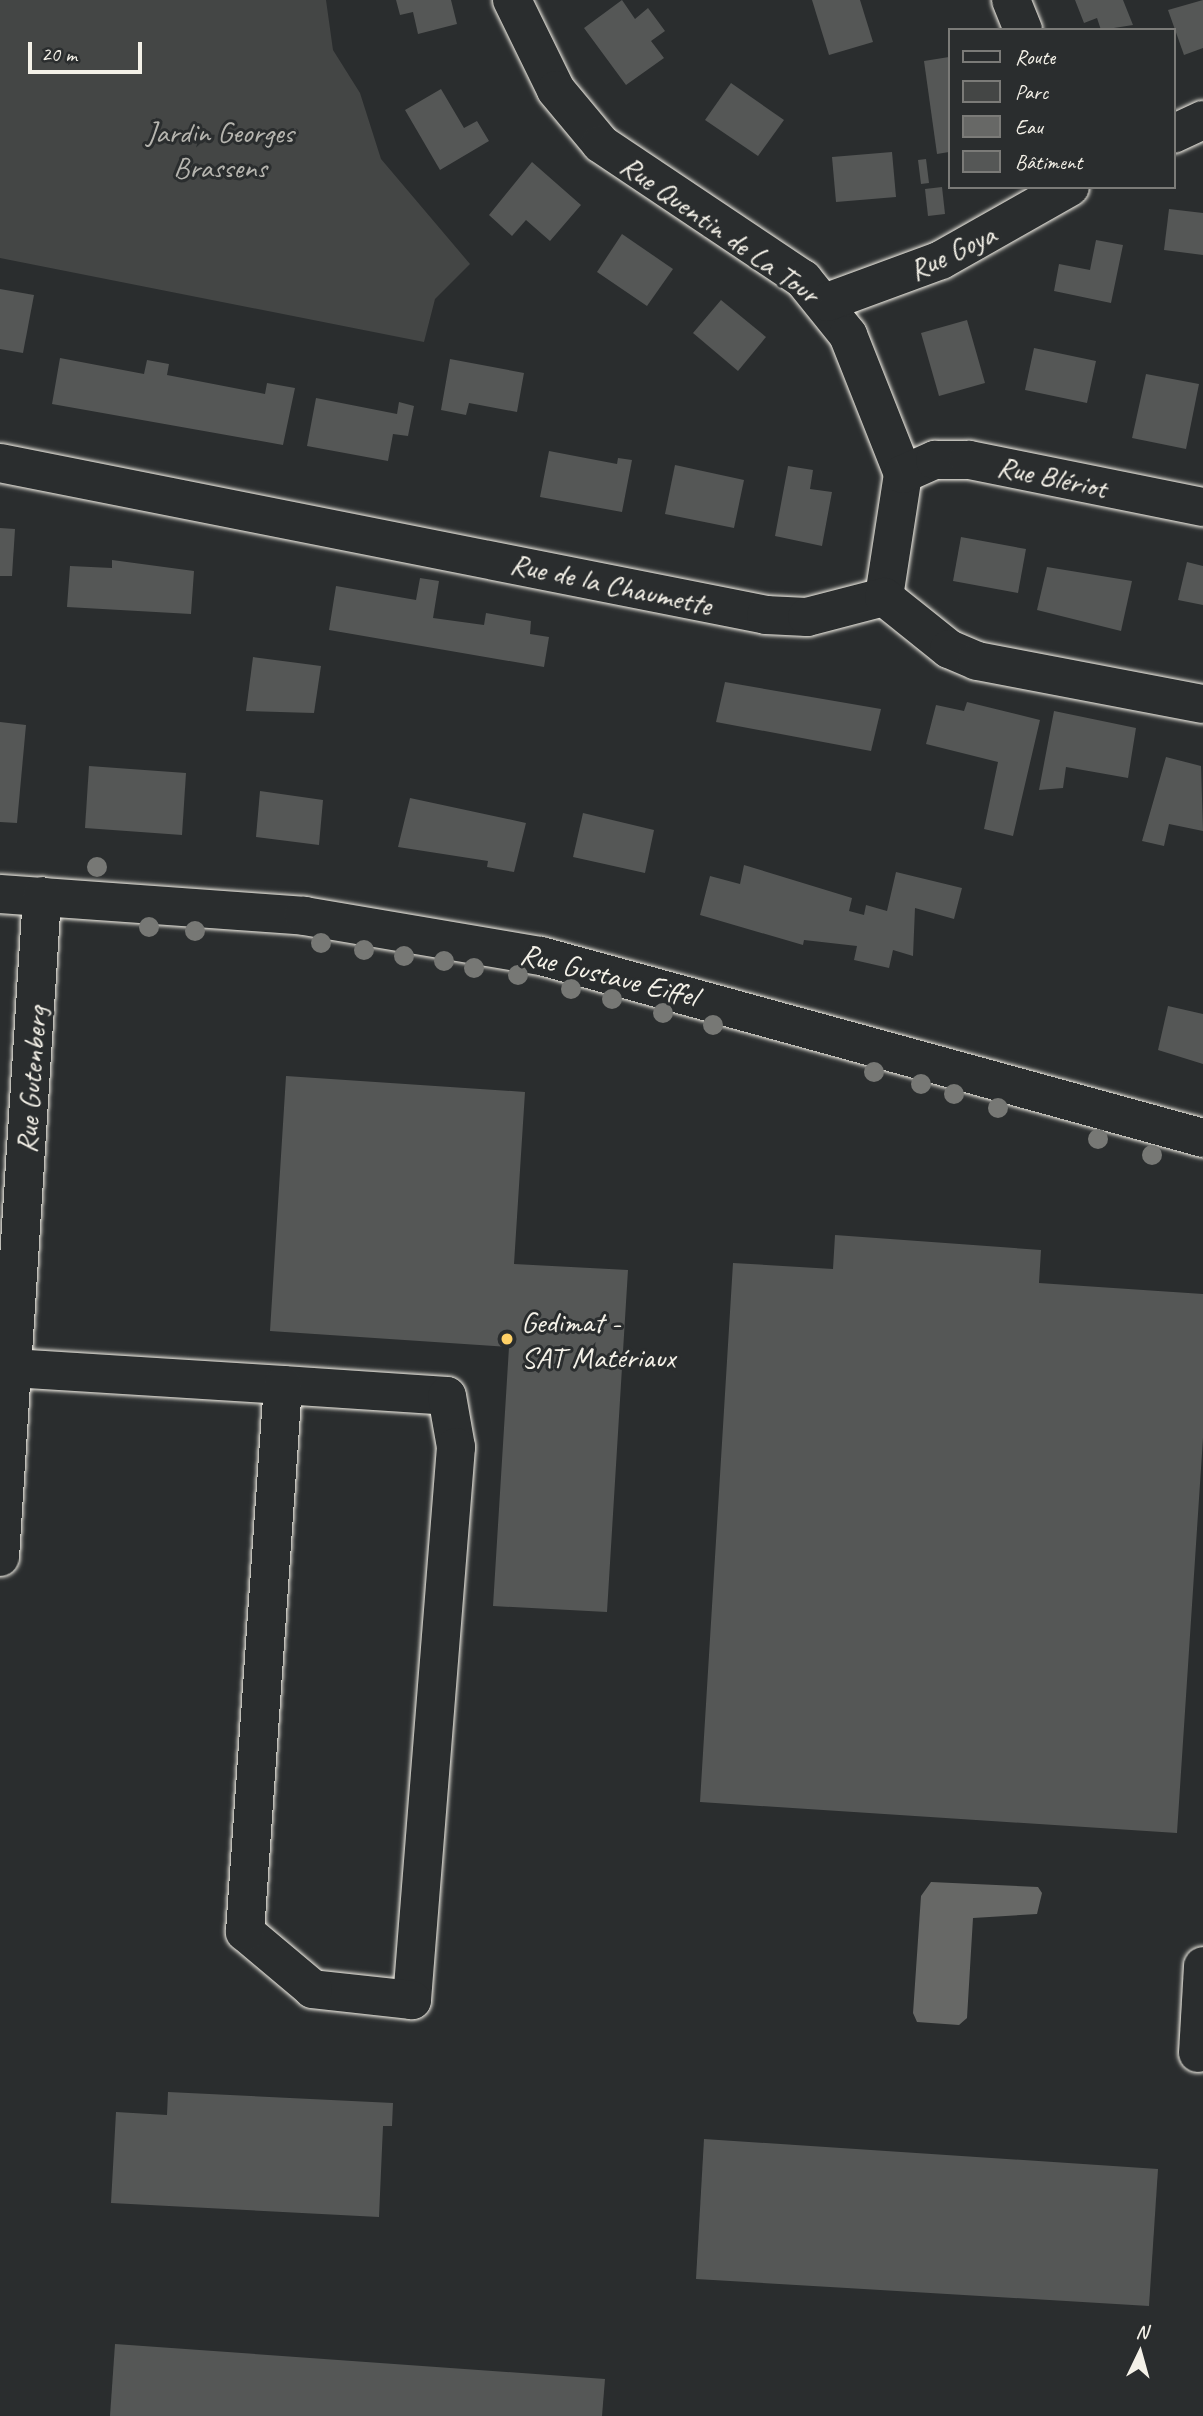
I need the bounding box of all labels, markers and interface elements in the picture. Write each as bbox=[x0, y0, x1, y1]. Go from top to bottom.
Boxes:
scale bar bbox=[32, 28, 145, 72]
legend bbox=[948, 28, 1175, 189]
text: 20 m bbox=[41, 41, 77, 67]
text: Route bbox=[1015, 44, 1055, 70]
text: Parc bbox=[1015, 79, 1048, 105]
park label: Jardin Georges Brassens bbox=[146, 114, 294, 184]
text: Eau bbox=[1015, 114, 1043, 140]
street label: Rue Quentin de La Tour bbox=[614, 147, 826, 311]
text: Bâtiment bbox=[1015, 149, 1082, 175]
street label: Rue Goya bbox=[903, 216, 1001, 288]
street label: Rue Blériot bbox=[994, 448, 1110, 506]
street label: Rue de la Chaumette bbox=[506, 545, 716, 623]
street label: Rue Gustave Eiffel bbox=[518, 936, 700, 1014]
street label: Rue Gutenberg bbox=[8, 1006, 54, 1154]
place label: Gedimat - SAT Matériaux bbox=[521, 1304, 675, 1374]
marker: Gedimat - SAT Matériaux bbox=[499, 1331, 515, 1347]
north arrow bbox=[1105, 2318, 1175, 2388]
text: N bbox=[1135, 2320, 1149, 2345]

